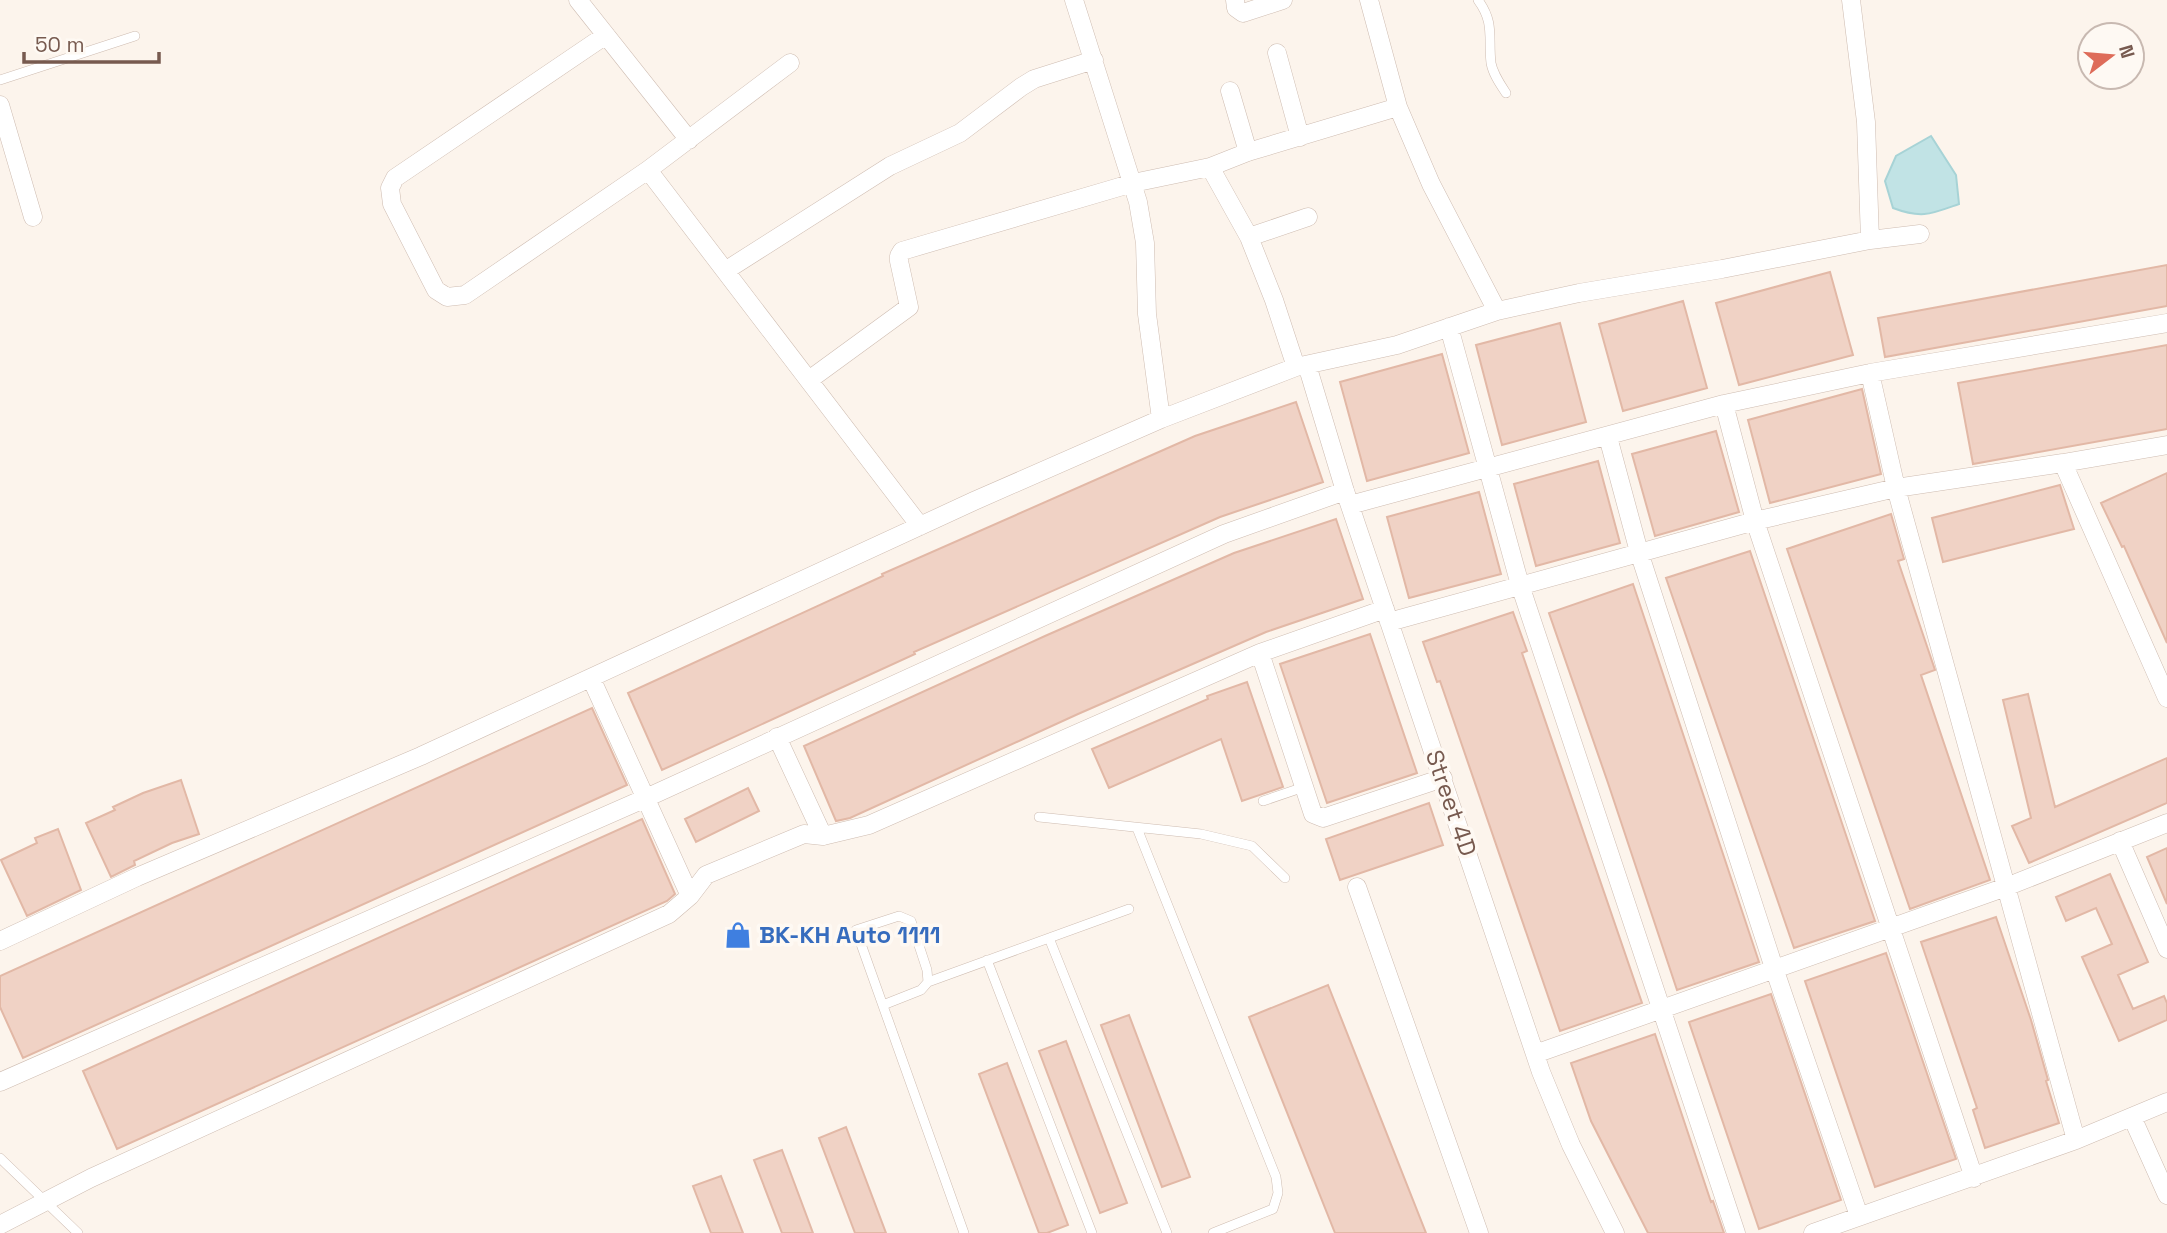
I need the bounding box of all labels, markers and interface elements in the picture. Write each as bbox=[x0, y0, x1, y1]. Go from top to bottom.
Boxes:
scale bar bbox=[24, 21, 159, 65]
north arrow bbox=[2076, 21, 2146, 91]
text: 50 m bbox=[35, 31, 85, 58]
text: N bbox=[2113, 42, 2141, 61]
street label: Street 4D bbox=[1419, 746, 1484, 860]
place label: BK-KH Auto 1111 bbox=[759, 919, 941, 950]
shop icon: BK-KH Auto 1111 bbox=[723, 920, 753, 950]

